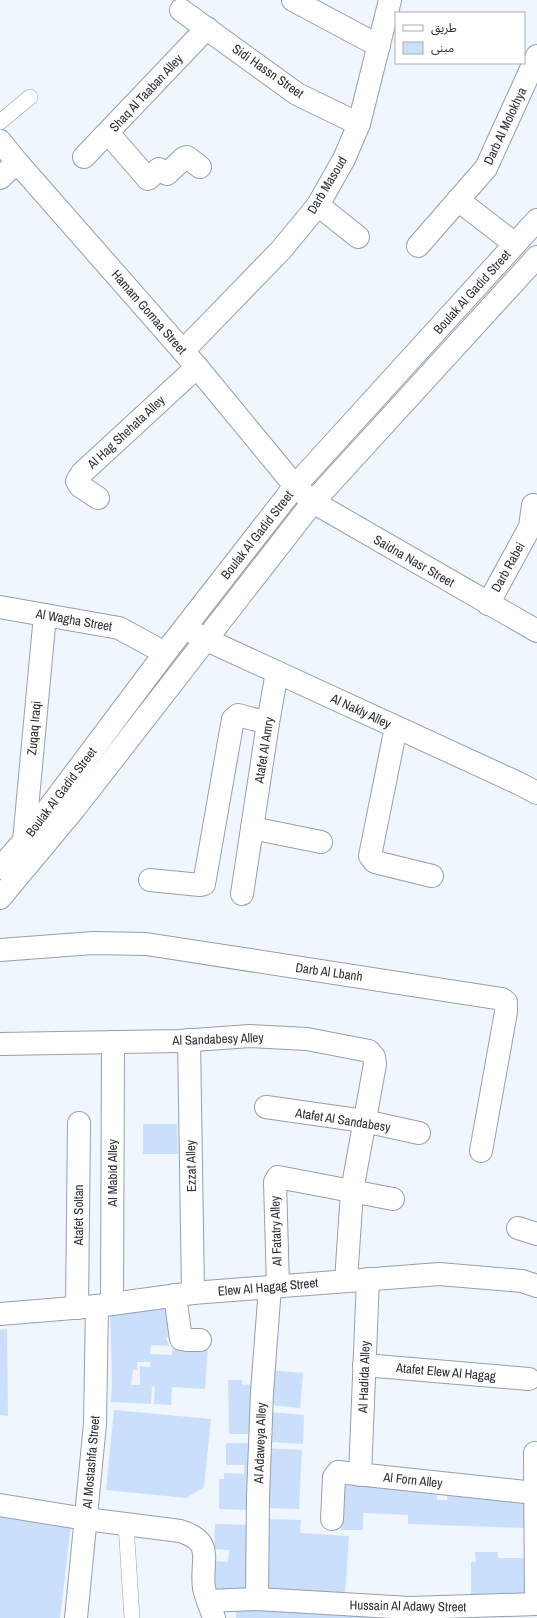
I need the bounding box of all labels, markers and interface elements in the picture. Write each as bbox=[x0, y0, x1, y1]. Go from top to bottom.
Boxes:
legend bbox=[395, 12, 525, 64]
text: طريق bbox=[431, 20, 457, 36]
street label: Sidi Hassn Street bbox=[229, 40, 307, 102]
text: مبنى bbox=[431, 40, 454, 56]
street label: Shaq Al Taaban Alley bbox=[106, 50, 187, 135]
street label: Darb Al Molokhya bbox=[480, 84, 530, 167]
street label: Darb Masoud bbox=[303, 153, 351, 217]
street label: Boulak Al Gadid Street bbox=[430, 246, 514, 338]
street label: Hamam Gomaa Street bbox=[108, 266, 190, 358]
street label: Al Hag Shehata Alley bbox=[83, 391, 169, 473]
street label: Boulak Al Gadid Street bbox=[217, 487, 297, 583]
street label: Saidna Nasr Street bbox=[370, 531, 458, 591]
street label: Darb Rabei bbox=[487, 539, 529, 595]
street label: Al Wagha Street bbox=[34, 605, 114, 635]
street label: Al Nakly Alley bbox=[327, 689, 394, 733]
street label: Zuqaq Iraqi bbox=[23, 700, 45, 756]
street label: Atafet Al Amry bbox=[250, 715, 278, 785]
street label: Boulak Al Gadid Street bbox=[22, 744, 100, 840]
street label: Darb Al Lbanh bbox=[294, 959, 364, 985]
street label: Al Sandabesy Alley bbox=[171, 1029, 265, 1049]
street label: Atafet Al Sandabesy bbox=[293, 1104, 392, 1136]
street label: Al Mabid Alley bbox=[104, 1139, 121, 1208]
street label: Ezzat Alley bbox=[182, 1139, 200, 1192]
street label: Atafet Soltan bbox=[70, 1184, 87, 1247]
street label: Al Fatatry Alley bbox=[266, 1195, 286, 1268]
street label: Elew Al Hagag Street bbox=[217, 1274, 319, 1300]
street label: Al Hadida Alley bbox=[354, 1340, 374, 1414]
street label: Atafet Elew Al Hagag bbox=[394, 1359, 497, 1385]
street label: Al Adaweya Alley bbox=[250, 1401, 270, 1485]
street label: Al Mostashfa Street bbox=[78, 1415, 104, 1510]
street label: Al Forn Alley bbox=[382, 1468, 444, 1492]
street label: Hussain Al Adawy Street bbox=[349, 1596, 467, 1616]

